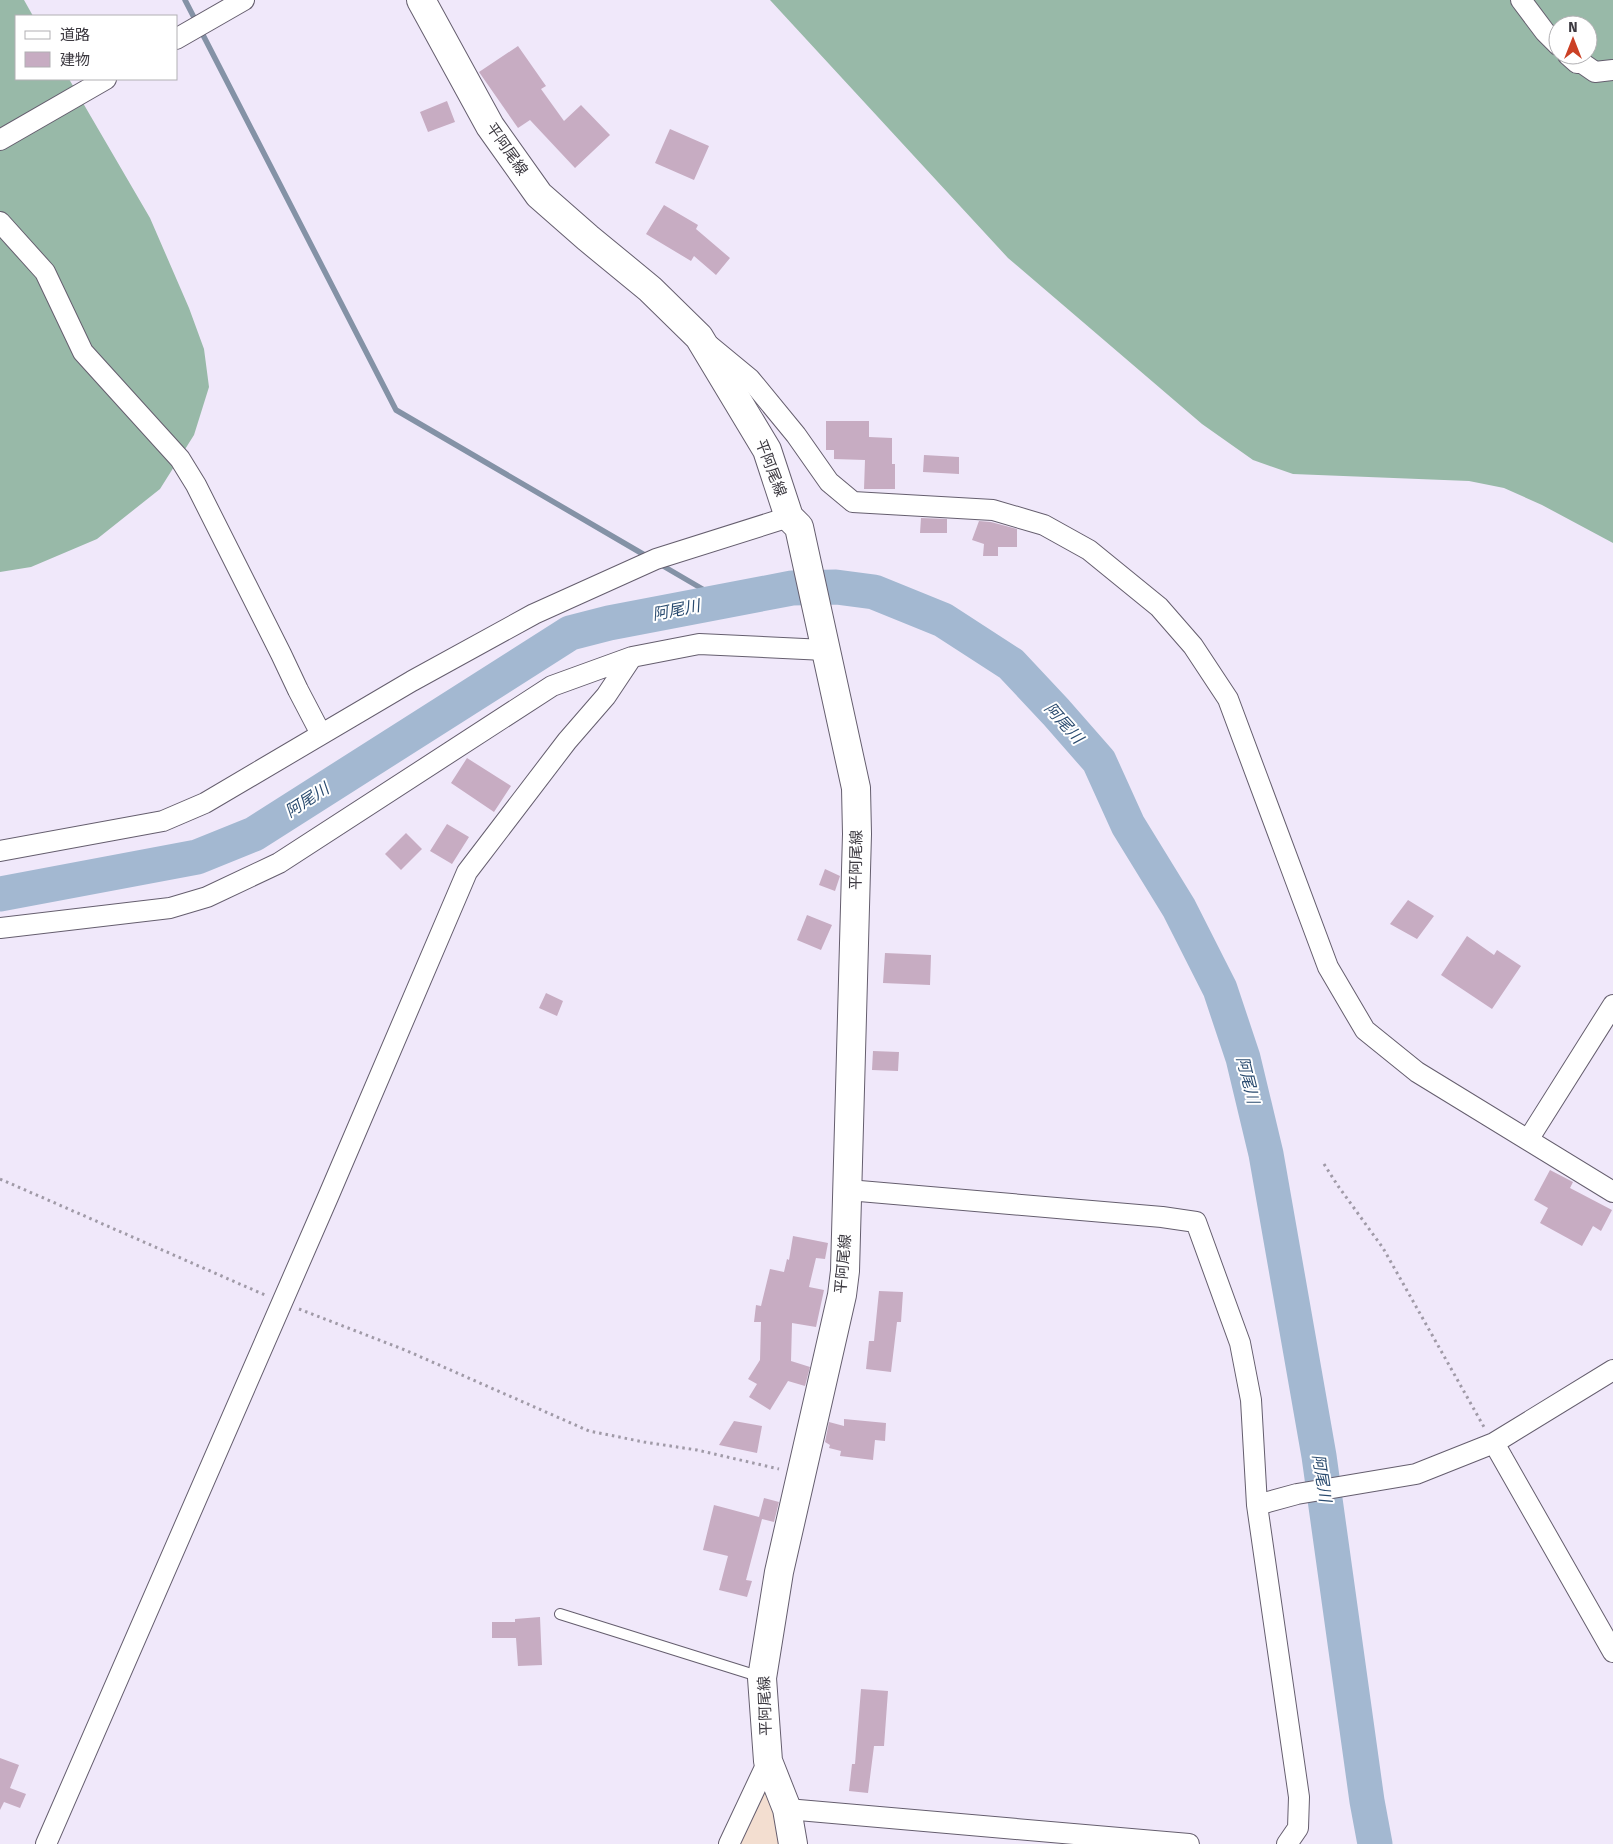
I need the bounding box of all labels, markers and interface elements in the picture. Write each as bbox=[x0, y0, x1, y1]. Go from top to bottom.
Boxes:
legend bbox=[15, 15, 178, 80]
north arrow bbox=[1548, 15, 1598, 65]
text: N bbox=[1568, 19, 1578, 36]
text: 道路 bbox=[60, 26, 90, 44]
text: 建物 bbox=[60, 51, 90, 69]
street label: 平阿尾線 bbox=[482, 119, 532, 179]
street label: 平阿尾線 bbox=[752, 437, 790, 499]
water label: 阿尾川 bbox=[651, 596, 703, 624]
water label: 阿尾川 bbox=[1041, 699, 1088, 749]
water label: 阿尾川 bbox=[282, 778, 334, 821]
street label: 平阿尾線 bbox=[846, 830, 866, 890]
water label: 阿尾川 bbox=[1233, 1054, 1264, 1108]
street label: 平阿尾線 bbox=[831, 1233, 855, 1295]
water label: 阿尾川 bbox=[1309, 1453, 1335, 1505]
street label: 平阿尾線 bbox=[755, 1676, 775, 1736]

